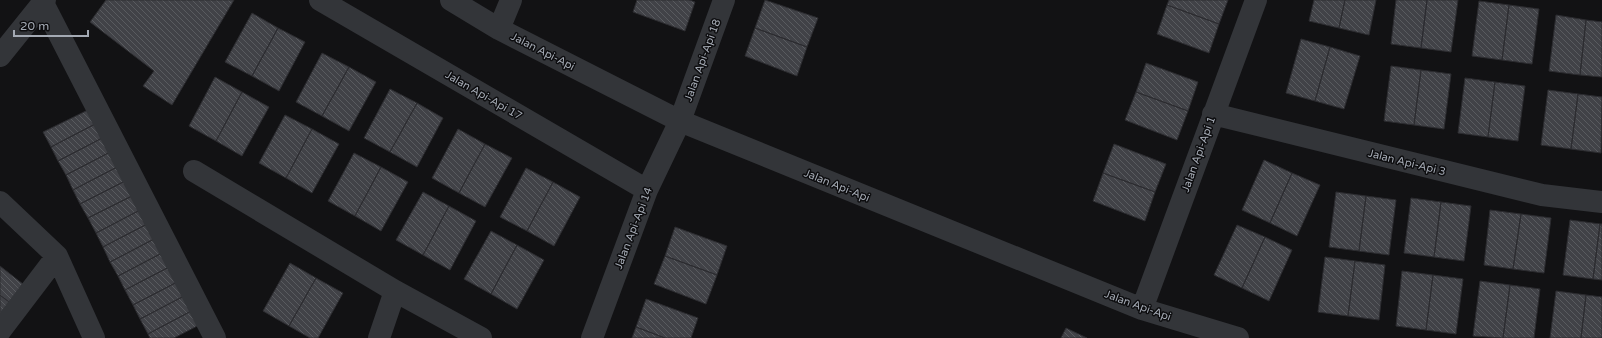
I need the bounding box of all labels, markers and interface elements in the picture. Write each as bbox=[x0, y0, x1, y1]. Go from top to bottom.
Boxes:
scale bar bbox=[14, 12, 88, 38]
street label: Jalan Api-Api 18 bbox=[682, 17, 723, 103]
text: 20 m bbox=[20, 19, 49, 33]
street label: Jalan Api-Api bbox=[509, 30, 577, 73]
street label: Jalan Api-Api 17 bbox=[443, 68, 525, 123]
street label: Jalan Api-Api 1 bbox=[1179, 115, 1218, 194]
street label: Jalan Api-Api 3 bbox=[1367, 147, 1447, 178]
street label: Jalan Api-Api bbox=[802, 166, 872, 205]
street label: Jalan Api-Api 14 bbox=[612, 185, 655, 271]
street label: Jalan Api-Api bbox=[1103, 287, 1173, 324]

